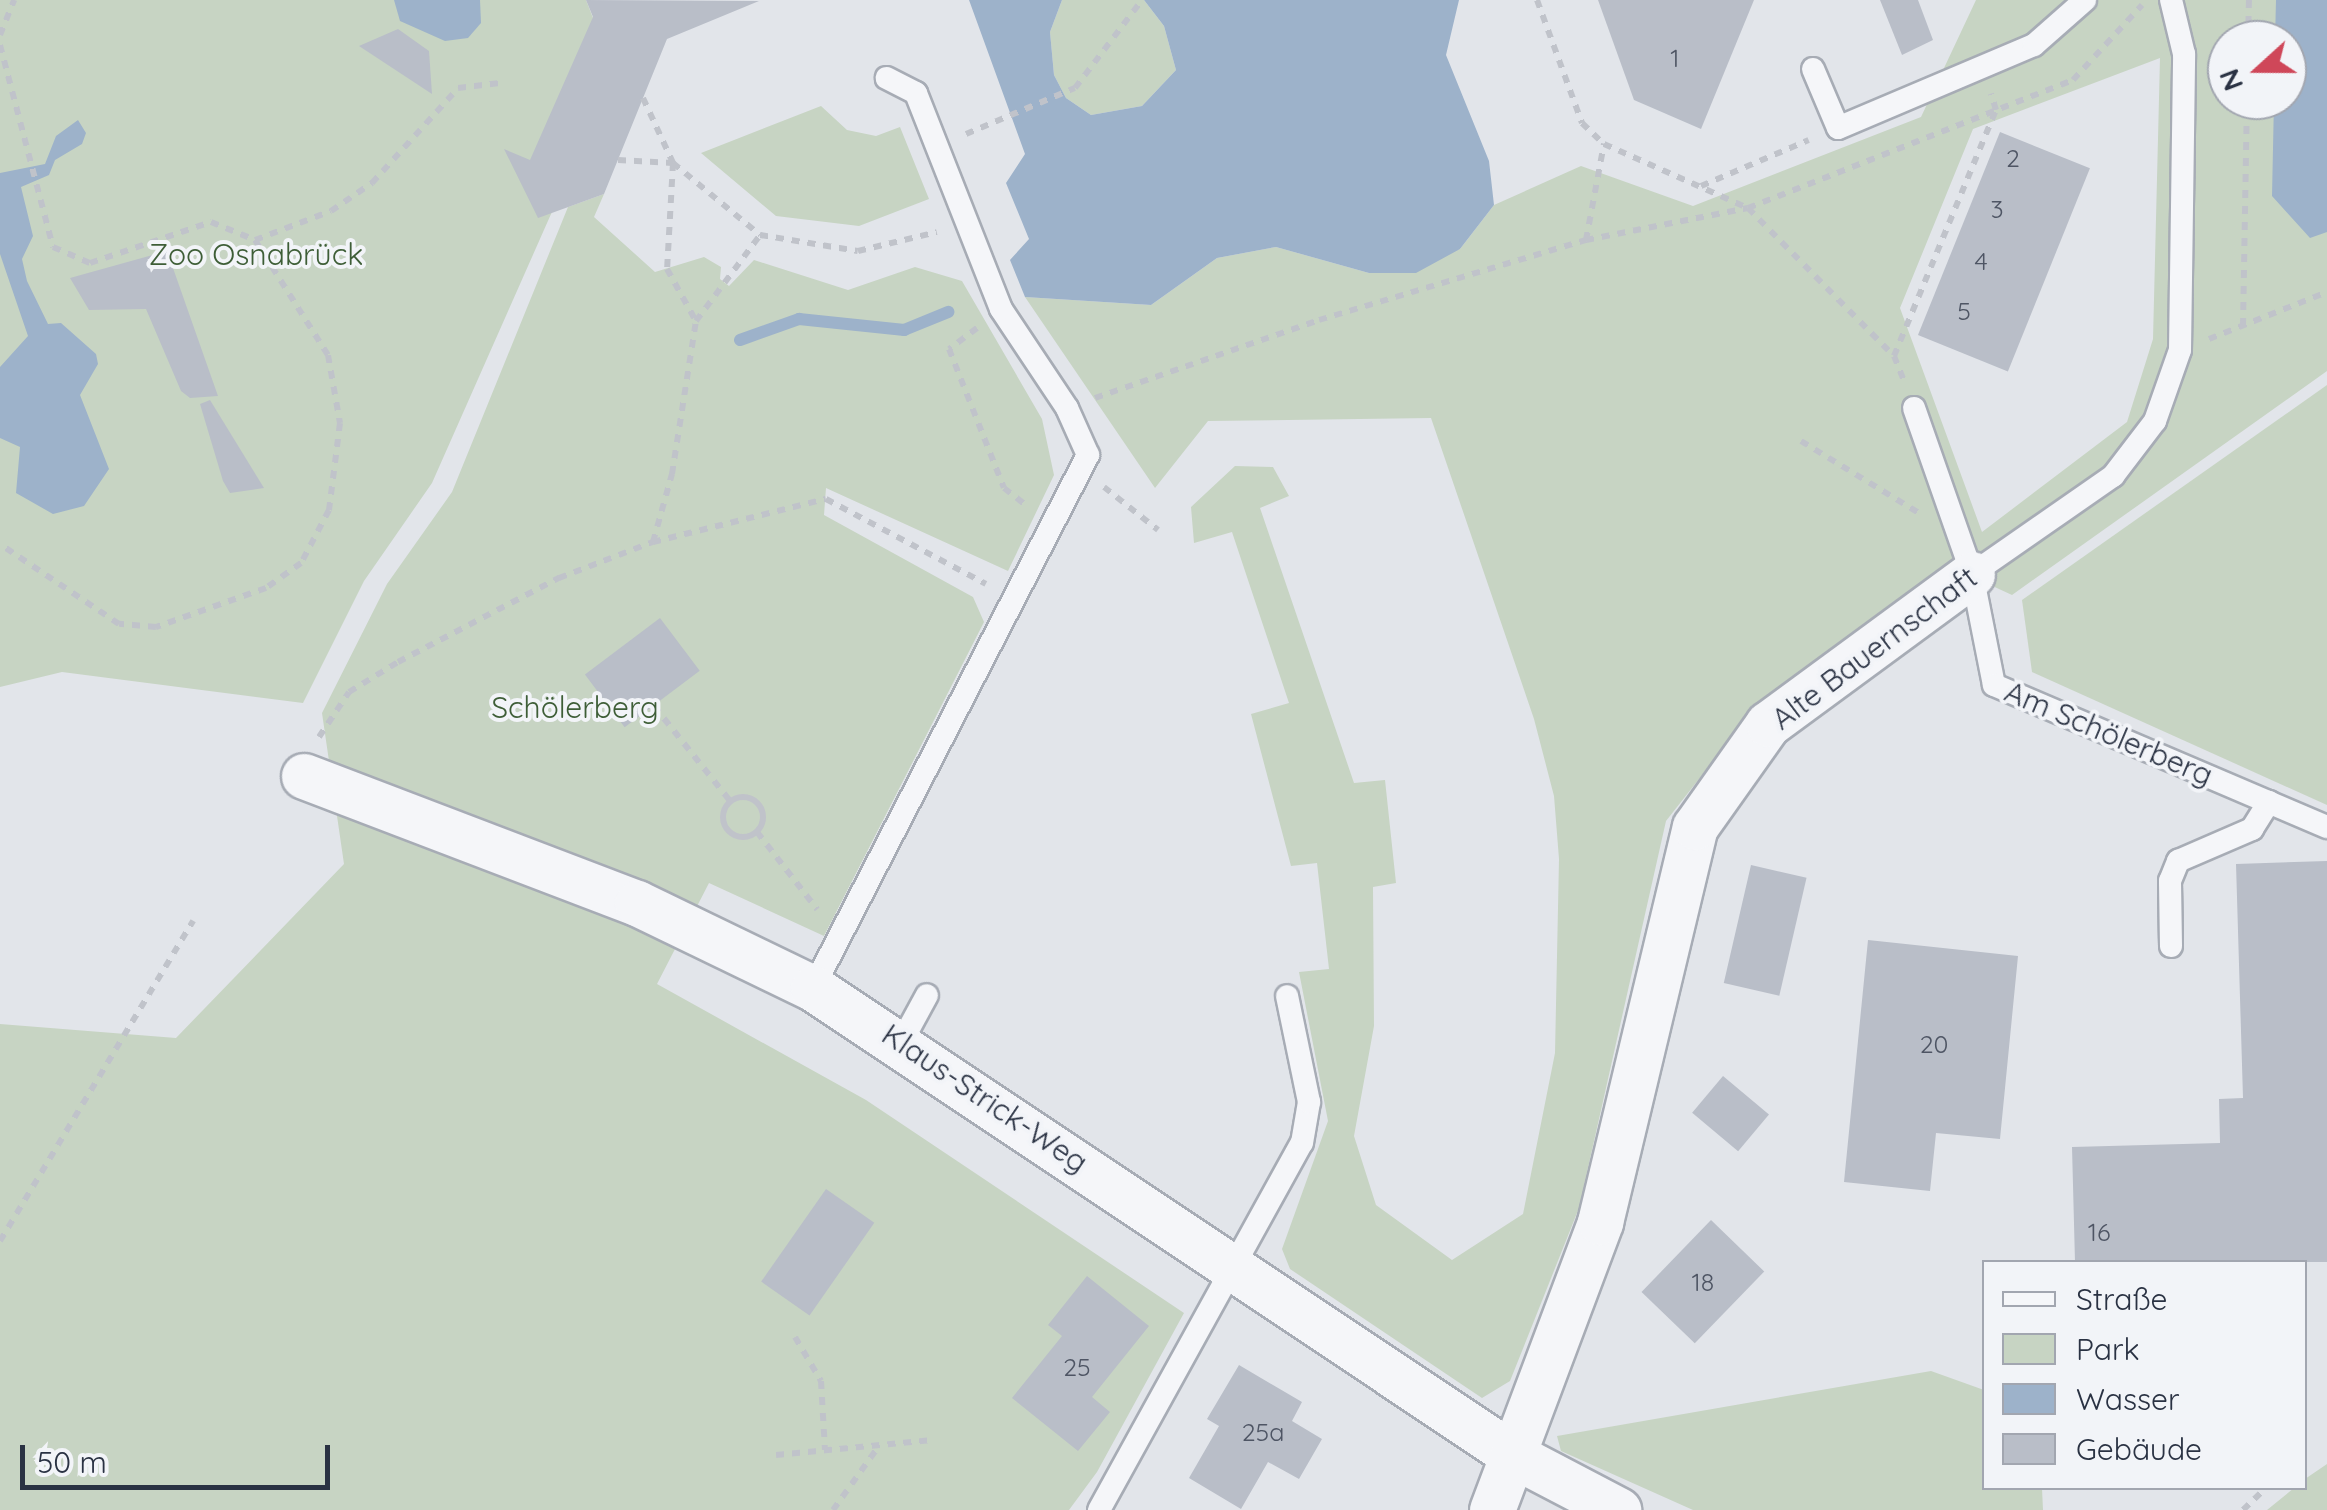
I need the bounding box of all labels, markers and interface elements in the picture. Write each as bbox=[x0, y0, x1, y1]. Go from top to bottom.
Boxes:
north arrow bbox=[2207, 20, 2307, 120]
house number: 1 bbox=[1670, 43, 1680, 73]
text: N bbox=[2210, 64, 2250, 96]
house number: 2 bbox=[2006, 143, 2020, 173]
house number: 3 bbox=[1990, 194, 2004, 224]
park label: Zoo Osnabrück bbox=[149, 236, 363, 272]
house number: 4 bbox=[1974, 246, 1988, 276]
house number: 5 bbox=[1957, 296, 1971, 326]
street label: Alte Bauernschaft bbox=[1764, 559, 1984, 737]
street label: Am Schölerberg bbox=[2000, 673, 2218, 793]
park label: Schölerberg bbox=[491, 689, 659, 725]
street label: Klaus-Strick-Weg bbox=[875, 1016, 1095, 1180]
house number: 20 bbox=[1920, 1029, 1948, 1059]
house number: 16 bbox=[2088, 1217, 2110, 1247]
legend bbox=[1982, 1260, 2307, 1490]
house number: 18 bbox=[1692, 1267, 1714, 1297]
text: Straße bbox=[2076, 1280, 2168, 1318]
text: Park bbox=[2076, 1330, 2140, 1368]
house number: 25 bbox=[1063, 1352, 1091, 1382]
text: Wasser bbox=[2076, 1380, 2180, 1418]
house number: 25a bbox=[1242, 1417, 1284, 1447]
scale bar bbox=[25, 1425, 335, 1487]
text: Gebäude bbox=[2076, 1430, 2202, 1468]
text: 50 m bbox=[37, 1443, 107, 1481]

